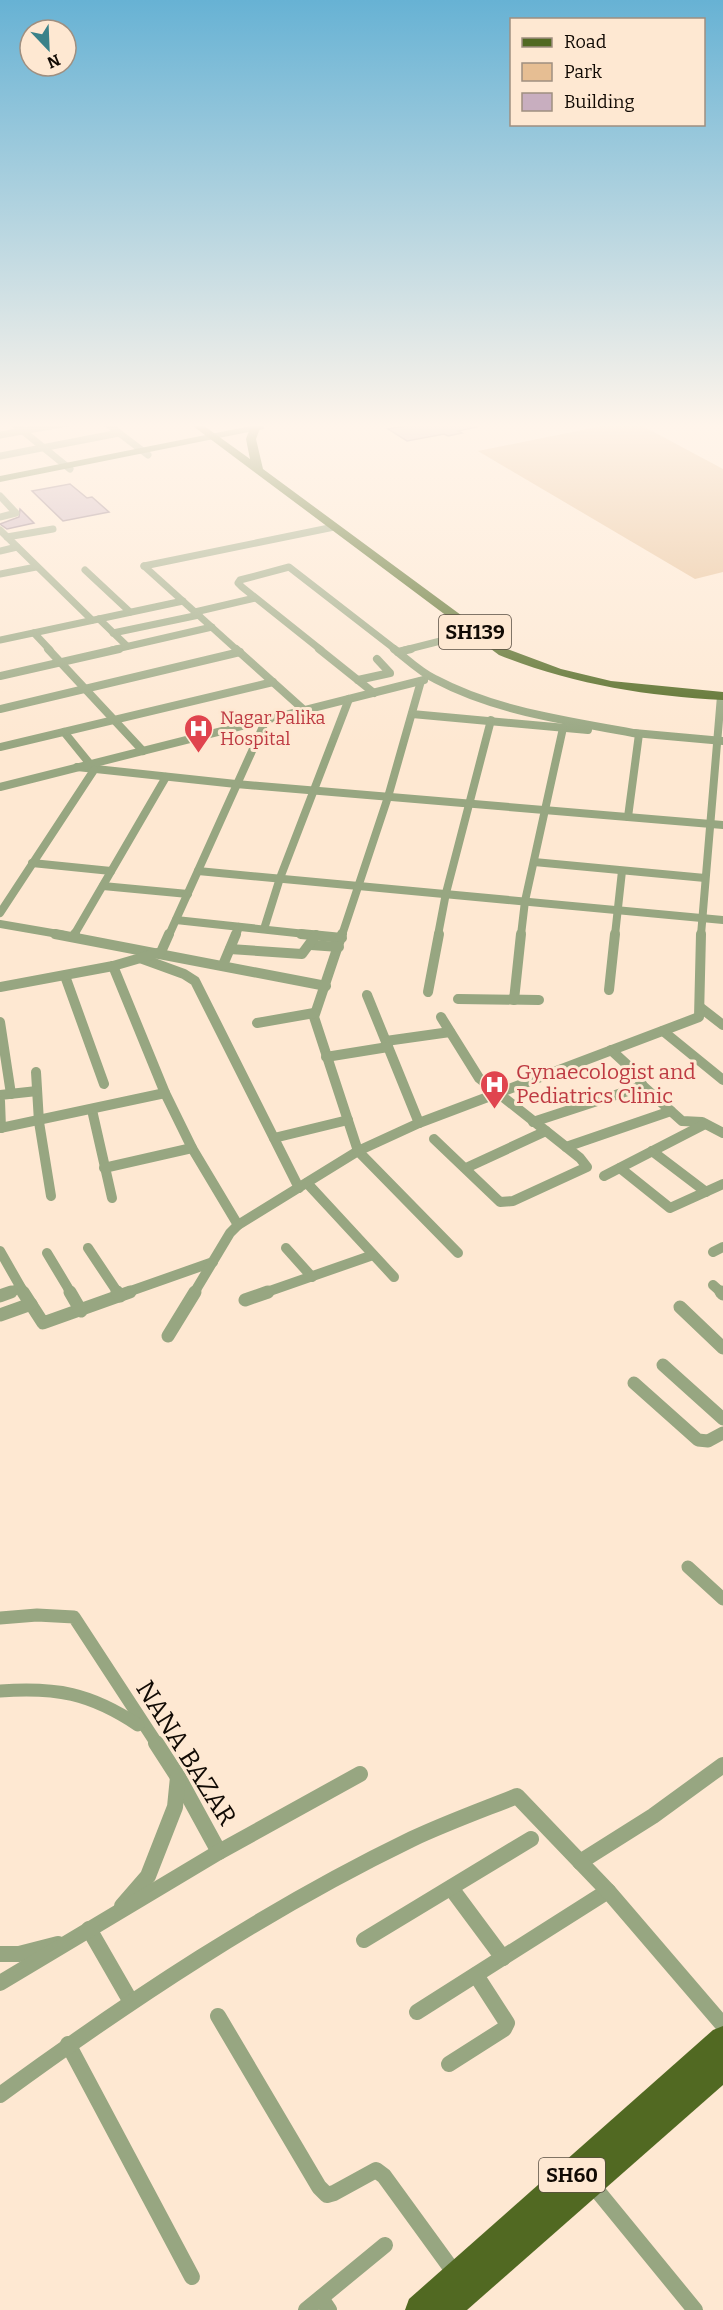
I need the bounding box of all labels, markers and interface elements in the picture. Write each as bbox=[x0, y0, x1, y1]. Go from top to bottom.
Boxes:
north arrow bbox=[18, 18, 78, 78]
legend bbox=[510, 18, 705, 126]
text: Road bbox=[564, 31, 607, 53]
text: N bbox=[44, 50, 63, 73]
text: Park bbox=[564, 61, 603, 83]
text: Building bbox=[564, 91, 635, 113]
road number: SH139 bbox=[439, 615, 511, 649]
place label: Nagar Palika Hospital bbox=[220, 707, 325, 750]
hospital icon: Nagar Palika Hospital bbox=[183, 712, 215, 754]
place label: Gynaecologist and Pediatrics Clinic bbox=[516, 1059, 696, 1109]
hospital icon: Gynaecologist and Pediatrics Clinic bbox=[479, 1068, 511, 1110]
street label: NANA BAZAR bbox=[129, 1675, 243, 1831]
road number: SH60 bbox=[539, 2158, 605, 2192]

